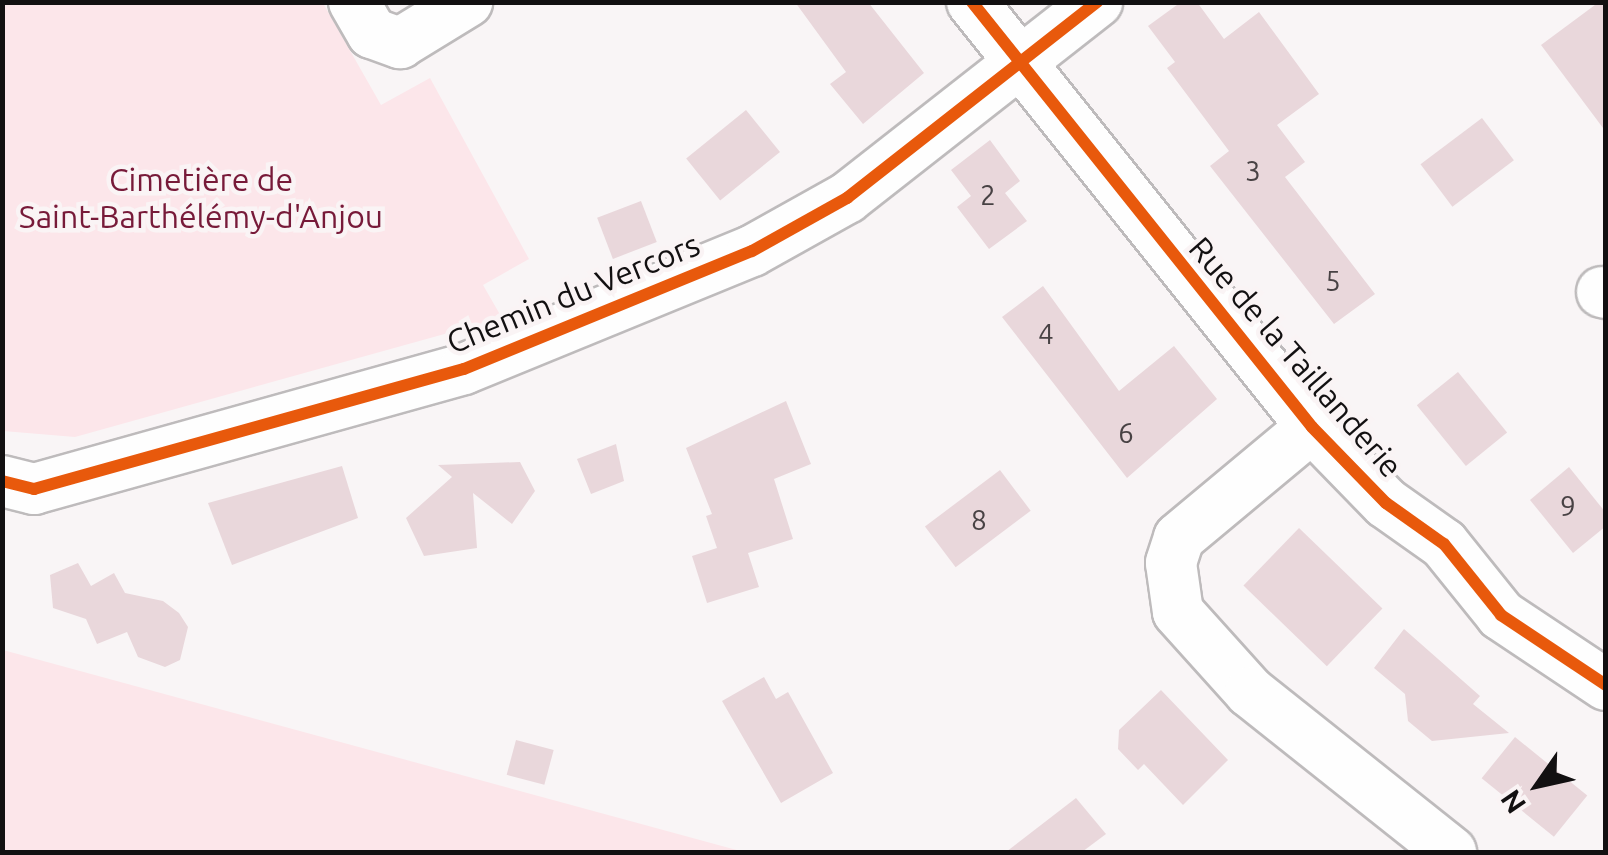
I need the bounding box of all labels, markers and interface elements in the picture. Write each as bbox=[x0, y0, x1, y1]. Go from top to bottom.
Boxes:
house number: 3 bbox=[1245, 154, 1261, 188]
park label: Cimetière de Saint-Barthélémy-d'Anjou bbox=[19, 161, 383, 236]
house number: 2 bbox=[980, 178, 996, 212]
street label: Chemin du Vercors bbox=[441, 225, 705, 361]
street label: Rue de la Taillanderie bbox=[1181, 229, 1411, 485]
house number: 5 bbox=[1325, 264, 1341, 298]
house number: 4 bbox=[1038, 317, 1054, 351]
house number: 6 bbox=[1118, 416, 1134, 450]
house number: 9 bbox=[1560, 489, 1576, 523]
house number: 8 bbox=[971, 503, 987, 537]
north arrow bbox=[1488, 735, 1588, 835]
text: N bbox=[1494, 785, 1531, 819]

